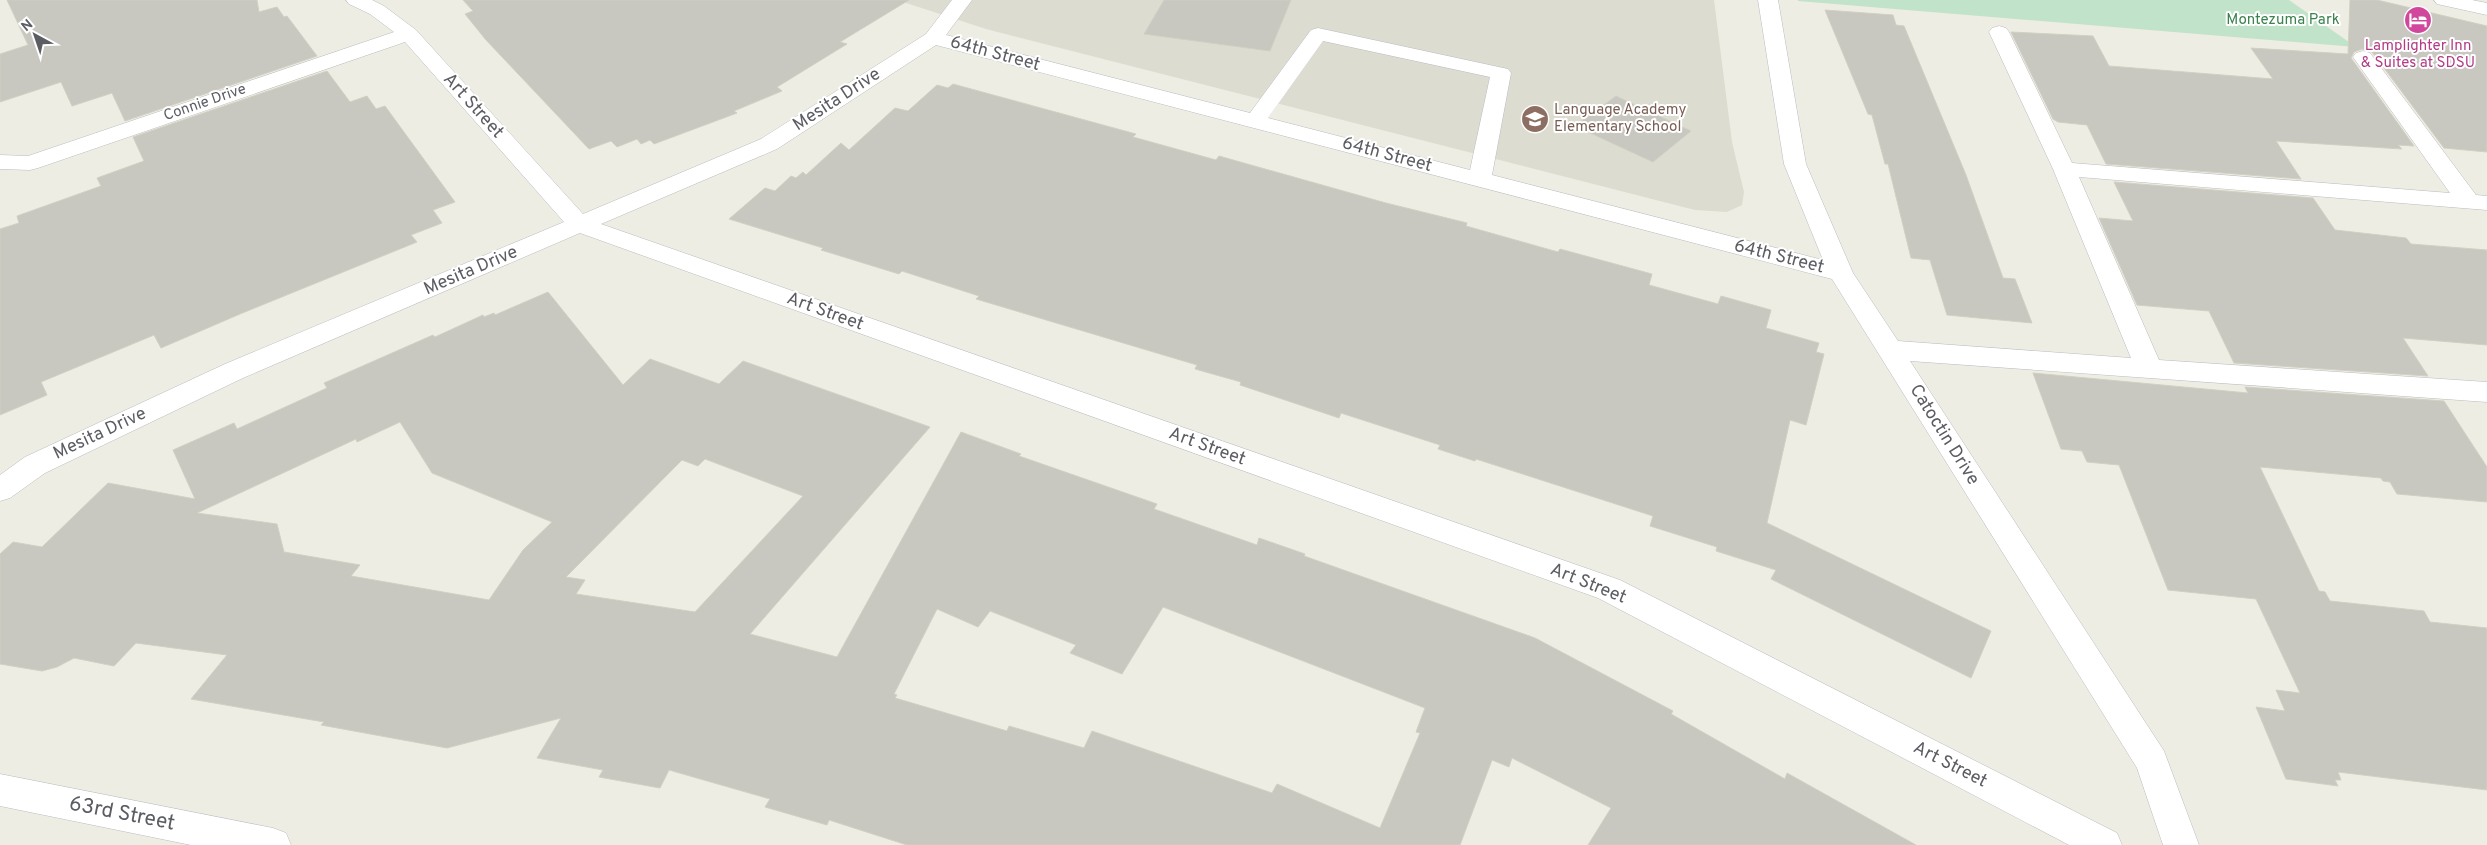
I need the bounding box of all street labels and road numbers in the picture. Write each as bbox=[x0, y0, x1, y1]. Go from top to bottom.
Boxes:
street label: 64th Street bbox=[947, 31, 1043, 77]
street label: Mesita Drive bbox=[789, 63, 885, 137]
street label: Art Street bbox=[438, 69, 508, 143]
street label: Connie Drive bbox=[161, 80, 249, 126]
street label: 64th Street bbox=[1339, 132, 1435, 178]
street label: 64th Street bbox=[1731, 235, 1827, 279]
street label: Mesita Drive bbox=[420, 241, 522, 301]
street label: Art Street bbox=[783, 287, 867, 337]
street label: Catoctin Drive bbox=[1904, 380, 1984, 490]
street label: Mesita Drive bbox=[50, 402, 150, 466]
street label: Art Street bbox=[1165, 422, 1249, 472]
street label: Art Street bbox=[1547, 558, 1629, 610]
street label: Art Street bbox=[1909, 737, 1991, 793]
street label: 63rd Street bbox=[67, 791, 177, 837]

